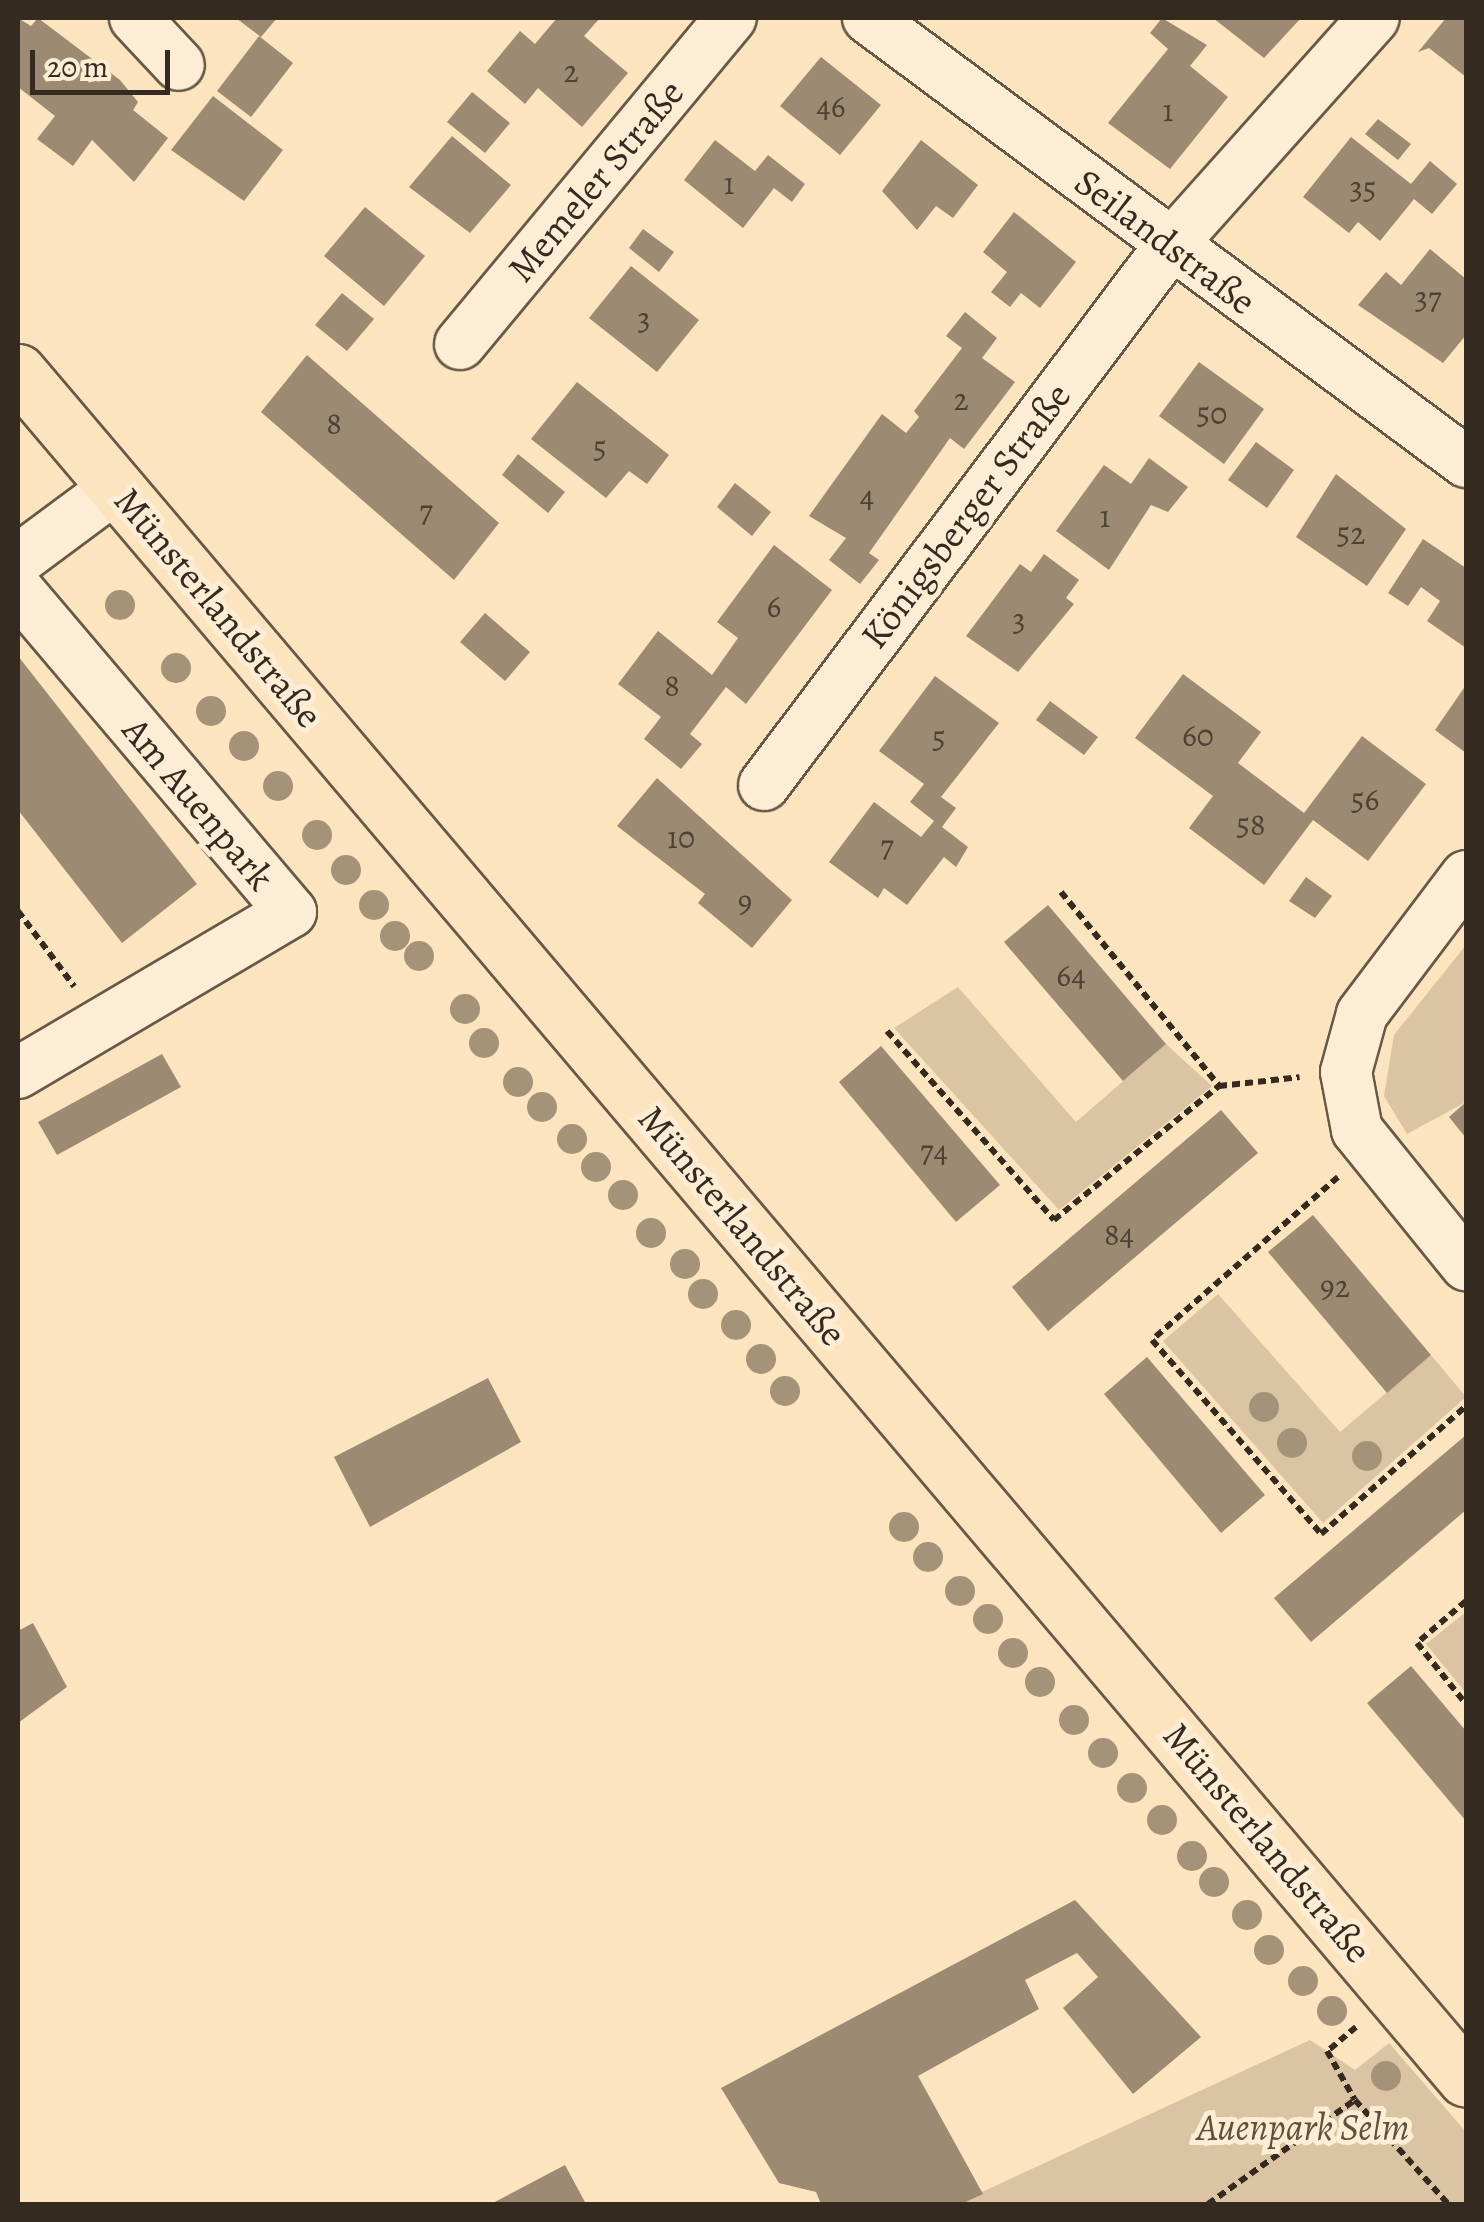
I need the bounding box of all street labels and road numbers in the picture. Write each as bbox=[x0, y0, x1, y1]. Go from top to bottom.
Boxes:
street label: Memeler Straße bbox=[498, 71, 694, 291]
street label: Seilandstraße bbox=[1066, 159, 1264, 325]
street label: Königsberger Straße bbox=[851, 374, 1081, 658]
street label: Münsterlandstraße bbox=[104, 479, 332, 737]
street label: Am Auenpark bbox=[113, 708, 283, 900]
street label: Münsterlandstraße bbox=[628, 1097, 856, 1355]
street label: Münsterlandstraße bbox=[1153, 1714, 1381, 1972]

